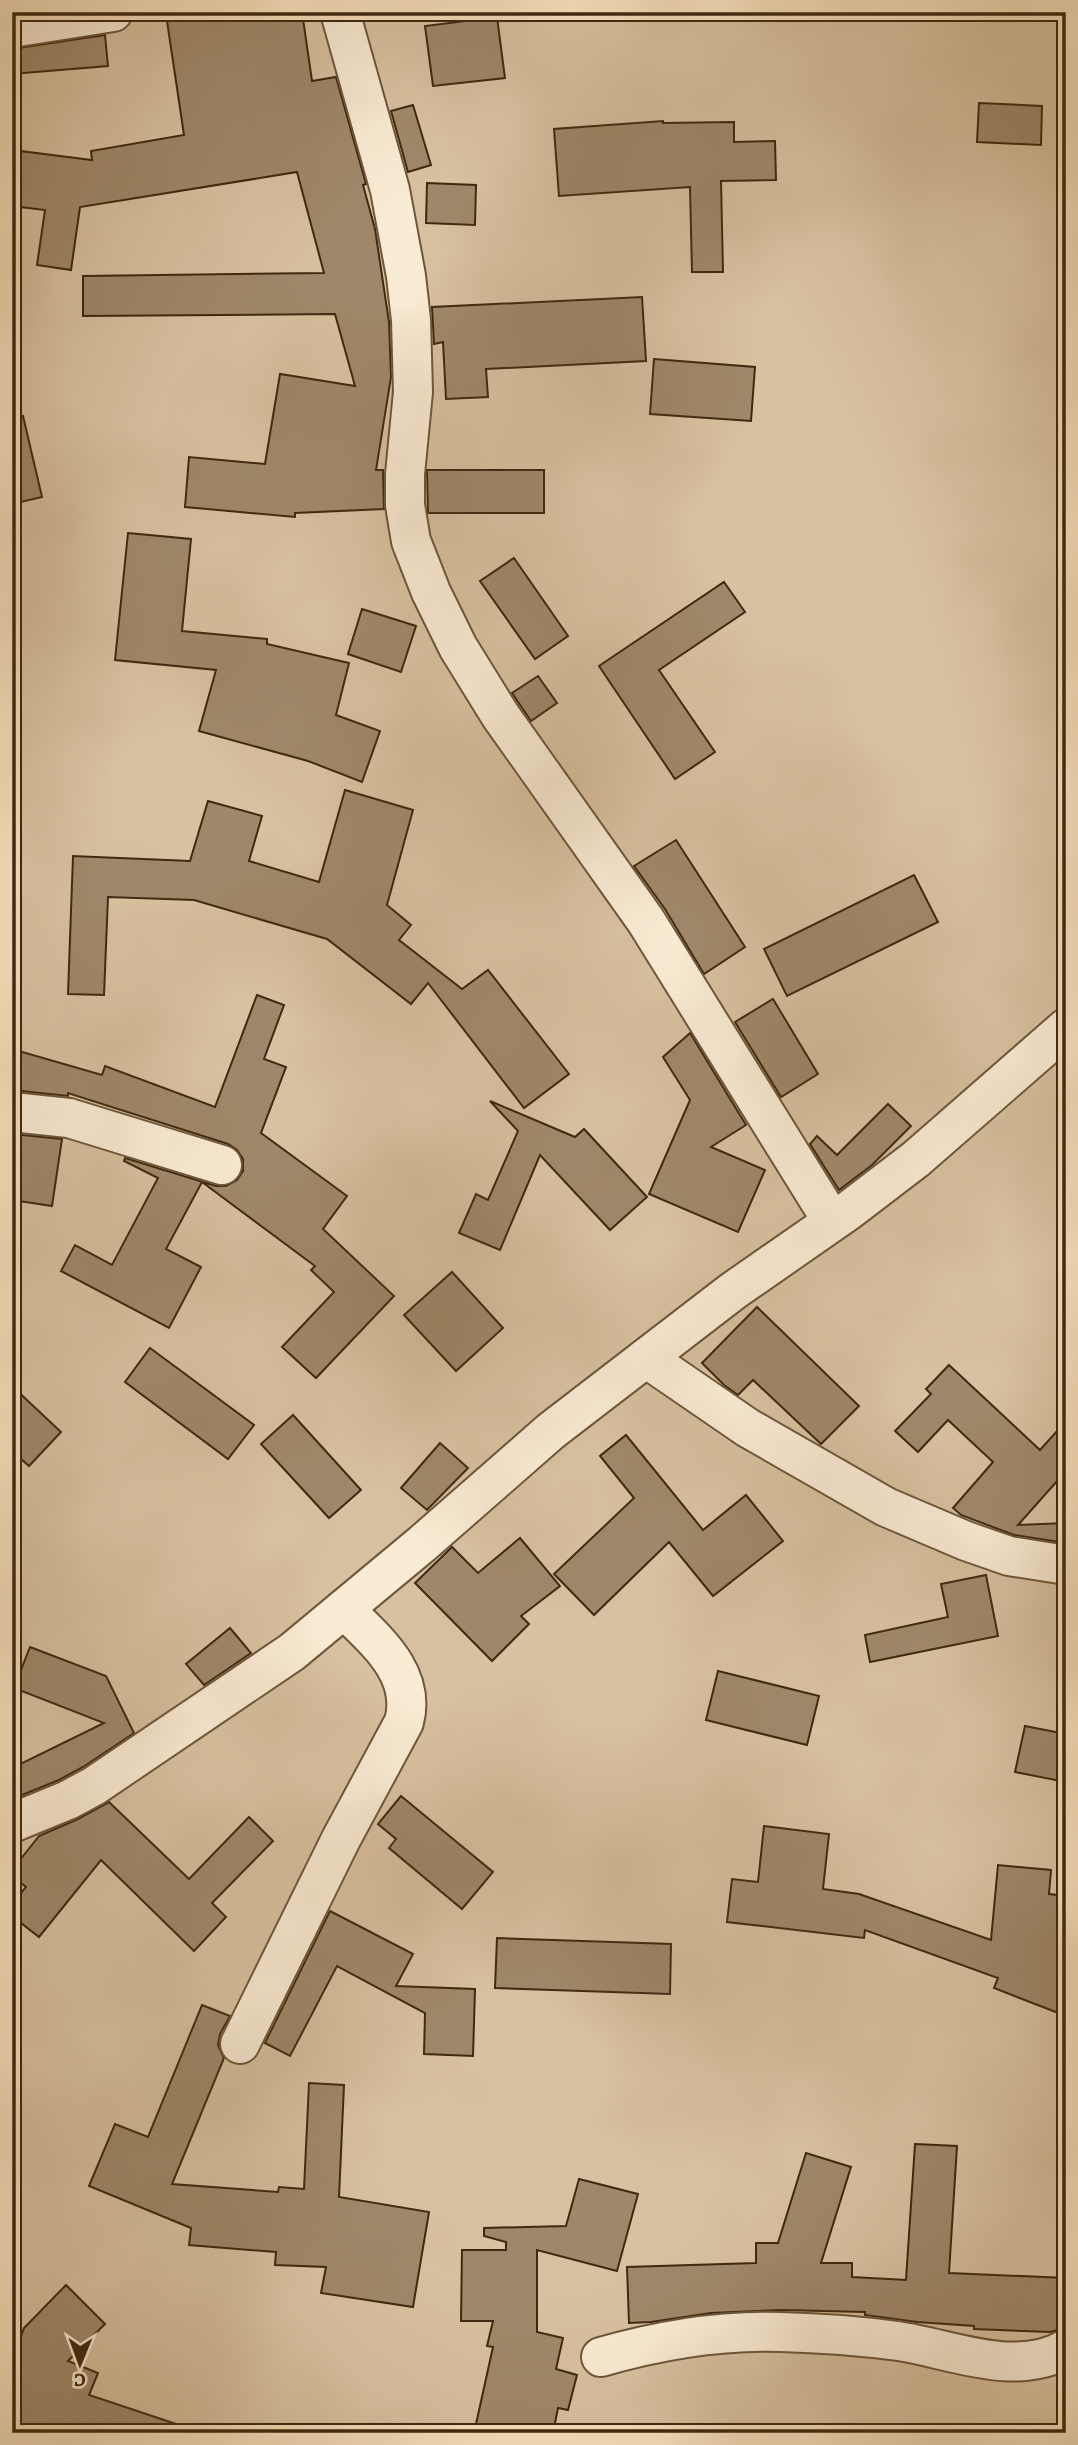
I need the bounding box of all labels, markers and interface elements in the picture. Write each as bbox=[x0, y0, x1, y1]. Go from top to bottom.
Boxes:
north arrow bbox=[46, 2330, 116, 2400]
text: С bbox=[74, 2367, 86, 2393]

